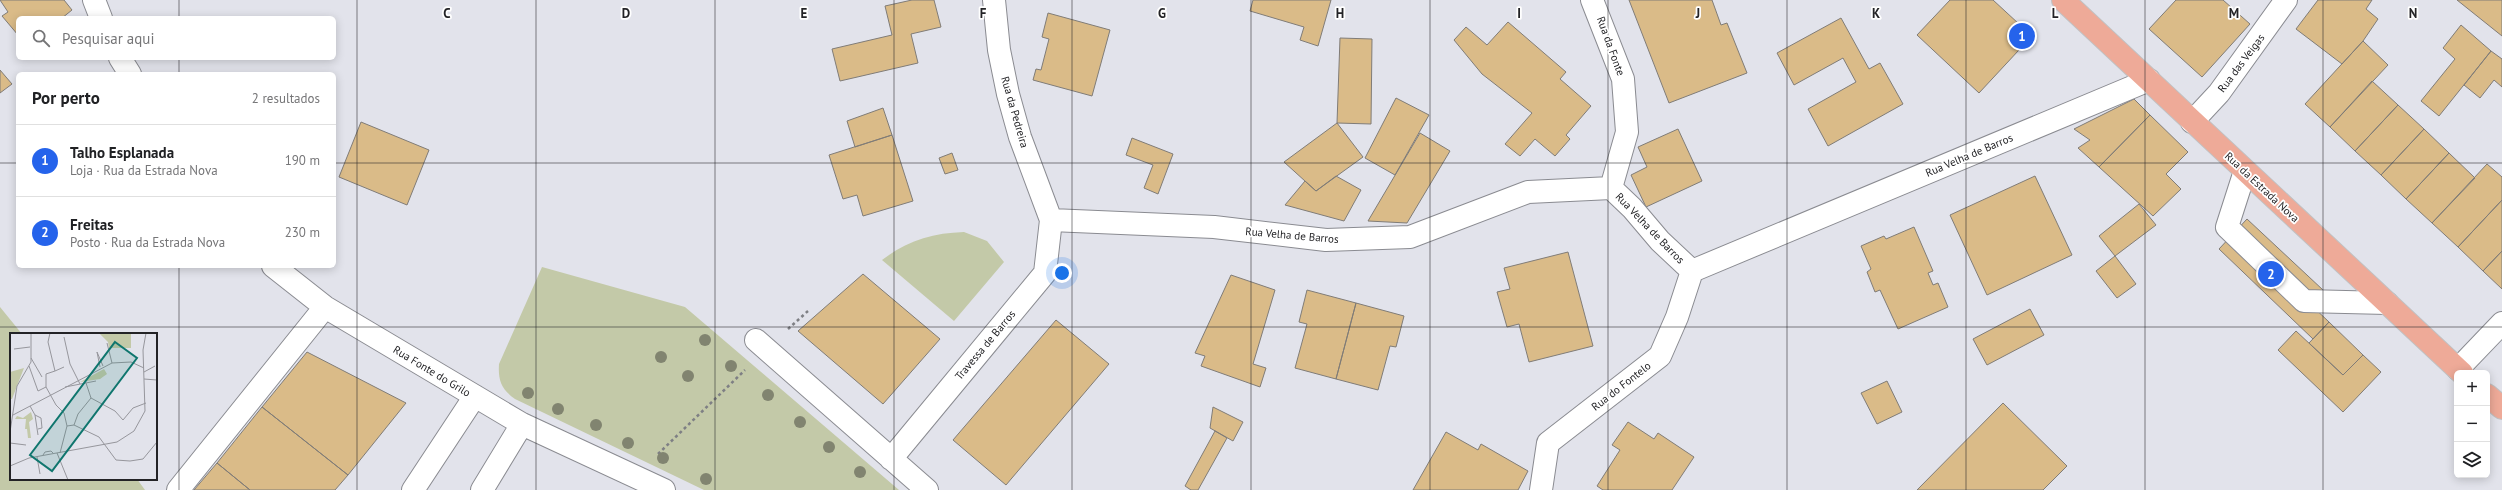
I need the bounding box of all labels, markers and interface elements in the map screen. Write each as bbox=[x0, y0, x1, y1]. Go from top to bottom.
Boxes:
text: C bbox=[443, 5, 451, 22]
text: D bbox=[622, 5, 630, 22]
text: E bbox=[801, 5, 808, 22]
text: F bbox=[980, 5, 987, 22]
text: G bbox=[1158, 5, 1166, 22]
text: H bbox=[1336, 5, 1344, 22]
text: I bbox=[1517, 5, 1521, 22]
text: J bbox=[1695, 5, 1700, 22]
text: K bbox=[1872, 5, 1880, 22]
text: L bbox=[2052, 5, 2059, 22]
text: M bbox=[2229, 5, 2239, 22]
text: N bbox=[2409, 5, 2417, 22]
street label: Rua da Fonte bbox=[1594, 15, 1628, 78]
search box bbox=[16, 16, 336, 60]
pin: 1 bbox=[2009, 21, 2035, 51]
icon: search bbox=[30, 27, 52, 49]
text: Pesquisar aqui bbox=[62, 29, 154, 48]
street label: Rua das Veigas bbox=[2214, 31, 2268, 95]
street label: Rua da Pedreira bbox=[998, 75, 1032, 149]
text: Por perto bbox=[32, 87, 100, 109]
text: 2 resultados bbox=[252, 90, 320, 107]
street label: Rua Velha de Barros bbox=[1923, 130, 2015, 180]
text: Talho Esplanada bbox=[70, 143, 174, 162]
street label: Rua da Estrada Nova bbox=[2222, 149, 2302, 225]
text: 1 bbox=[41, 152, 49, 169]
text: 190 m bbox=[285, 152, 320, 169]
text: Loja · Rua da Estrada Nova bbox=[70, 162, 218, 179]
street label: Rua Velha de Barros bbox=[1612, 189, 1688, 267]
text: Freitas bbox=[70, 215, 114, 234]
text: 2 bbox=[41, 224, 49, 241]
text: 230 m bbox=[285, 224, 320, 241]
street label: Rua Velha de Barros bbox=[1245, 224, 1340, 246]
text: Posto · Rua da Estrada Nova bbox=[70, 234, 225, 251]
pin: 2 bbox=[2258, 259, 2284, 289]
your location bbox=[1052, 263, 1072, 283]
street label: Travessa de Barros bbox=[952, 307, 1019, 383]
inset map bbox=[10, 333, 157, 480]
street label: Rua Fonte do Grilo bbox=[391, 342, 473, 400]
street label: Rua do Fontelo bbox=[1589, 358, 1654, 414]
map controls bbox=[2454, 370, 2490, 478]
button: + bbox=[2454, 370, 2490, 406]
button: − bbox=[2454, 406, 2490, 442]
button: layers bbox=[2454, 442, 2490, 478]

